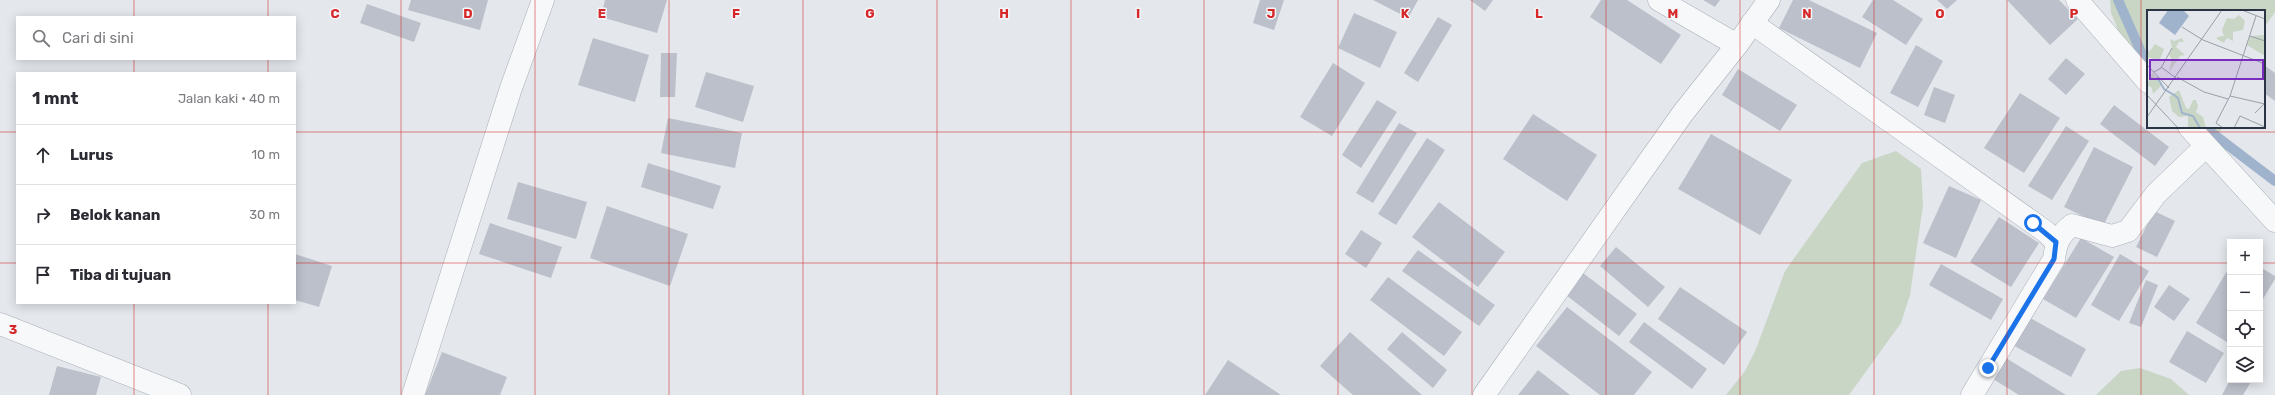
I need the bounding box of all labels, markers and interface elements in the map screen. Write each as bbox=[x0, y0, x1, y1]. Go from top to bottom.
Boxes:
text: C bbox=[330, 6, 340, 21]
text: D bbox=[463, 6, 473, 21]
text: E bbox=[598, 6, 606, 21]
text: F bbox=[732, 6, 740, 21]
text: G bbox=[865, 6, 875, 21]
text: H bbox=[999, 6, 1009, 21]
text: I bbox=[1136, 6, 1140, 21]
text: J bbox=[1267, 6, 1275, 21]
text: K bbox=[1401, 6, 1410, 21]
text: L bbox=[1535, 6, 1543, 21]
text: M bbox=[1668, 6, 1678, 21]
text: N bbox=[1802, 6, 1812, 21]
text: O bbox=[1935, 6, 1945, 21]
text: P bbox=[2070, 6, 2079, 21]
inset map bbox=[2147, 10, 2265, 128]
search box bbox=[16, 16, 296, 60]
icon: search bbox=[30, 27, 52, 49]
text: Cari di sini bbox=[62, 29, 134, 47]
text: 1 mnt bbox=[32, 88, 78, 108]
text: Jalan kaki · 40 m bbox=[178, 91, 280, 106]
icon: ahead bbox=[32, 144, 54, 166]
text: Lurus bbox=[70, 146, 113, 164]
text: 10 m bbox=[251, 147, 280, 162]
icon: right bbox=[32, 204, 54, 226]
text: Belok kanan bbox=[70, 206, 160, 224]
text: 30 m bbox=[249, 207, 280, 222]
route start bbox=[2024, 214, 2042, 232]
map controls bbox=[2227, 239, 2263, 383]
button: + bbox=[2227, 239, 2263, 275]
icon: arrive bbox=[32, 264, 54, 286]
text: Tiba di tujuan bbox=[70, 266, 171, 284]
button: − bbox=[2227, 275, 2263, 311]
button: locate bbox=[2227, 311, 2263, 347]
text: 3 bbox=[9, 322, 18, 337]
button: layers bbox=[2227, 347, 2263, 383]
route end bbox=[1979, 359, 1997, 377]

